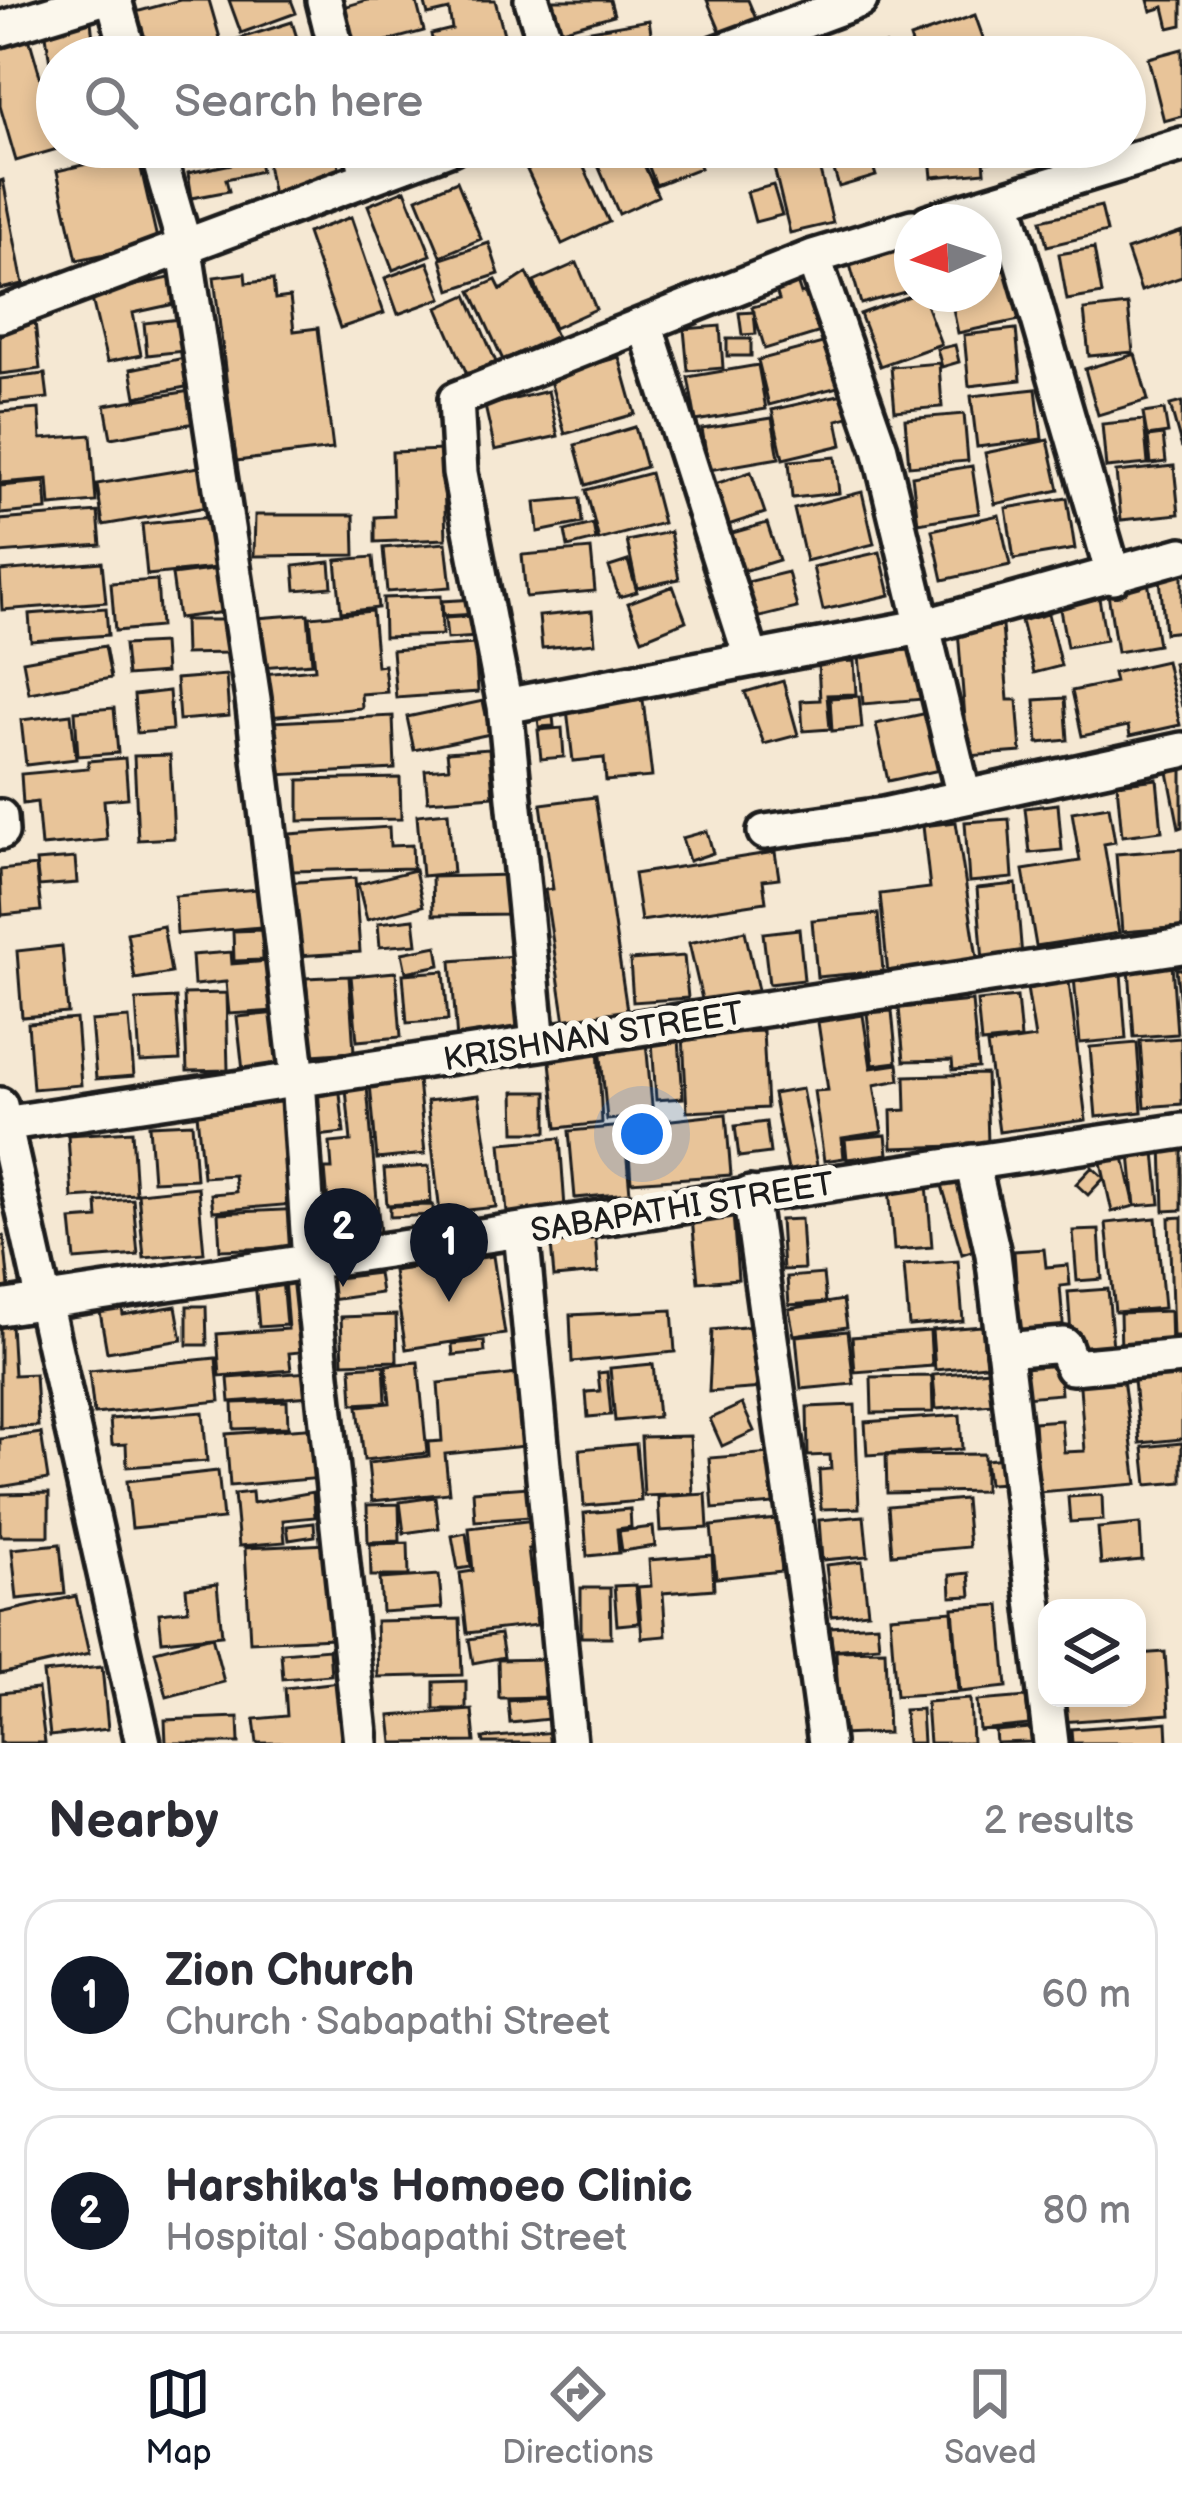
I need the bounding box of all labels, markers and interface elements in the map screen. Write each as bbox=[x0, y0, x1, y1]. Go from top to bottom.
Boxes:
search box bbox=[36, 36, 1146, 168]
icon: search bbox=[78, 69, 144, 135]
text: Search here bbox=[174, 75, 423, 130]
north arrow bbox=[894, 204, 1002, 312]
street label: KRISHNAN STREET bbox=[440, 993, 746, 1080]
your location bbox=[612, 1104, 672, 1164]
street label: SABAPATHI STREET bbox=[528, 1164, 837, 1252]
pin: 2 bbox=[304, 1188, 382, 1287]
pin: 1 bbox=[410, 1203, 488, 1302]
map controls bbox=[1038, 1599, 1146, 1707]
button: layers bbox=[1038, 1599, 1146, 1707]
text: Nearby bbox=[48, 1791, 219, 1852]
text: 2 results bbox=[983, 1798, 1134, 1845]
text: Zion Church bbox=[165, 1944, 414, 1999]
text: 1 bbox=[82, 1972, 98, 2019]
text: 60 m bbox=[1041, 1972, 1131, 2019]
text: Church · Sabapathi Street bbox=[165, 1999, 610, 2046]
text: Harshika's Homoeo Clinic bbox=[165, 2160, 693, 2215]
text: 2 bbox=[78, 2188, 102, 2235]
text: 80 m bbox=[1043, 2188, 1131, 2235]
text: Hospital · Sabapathi Street bbox=[165, 2215, 627, 2262]
tab: Map bbox=[145, 2361, 212, 2473]
tab: Directions bbox=[502, 2361, 654, 2473]
tab: Saved bbox=[944, 2361, 1037, 2473]

